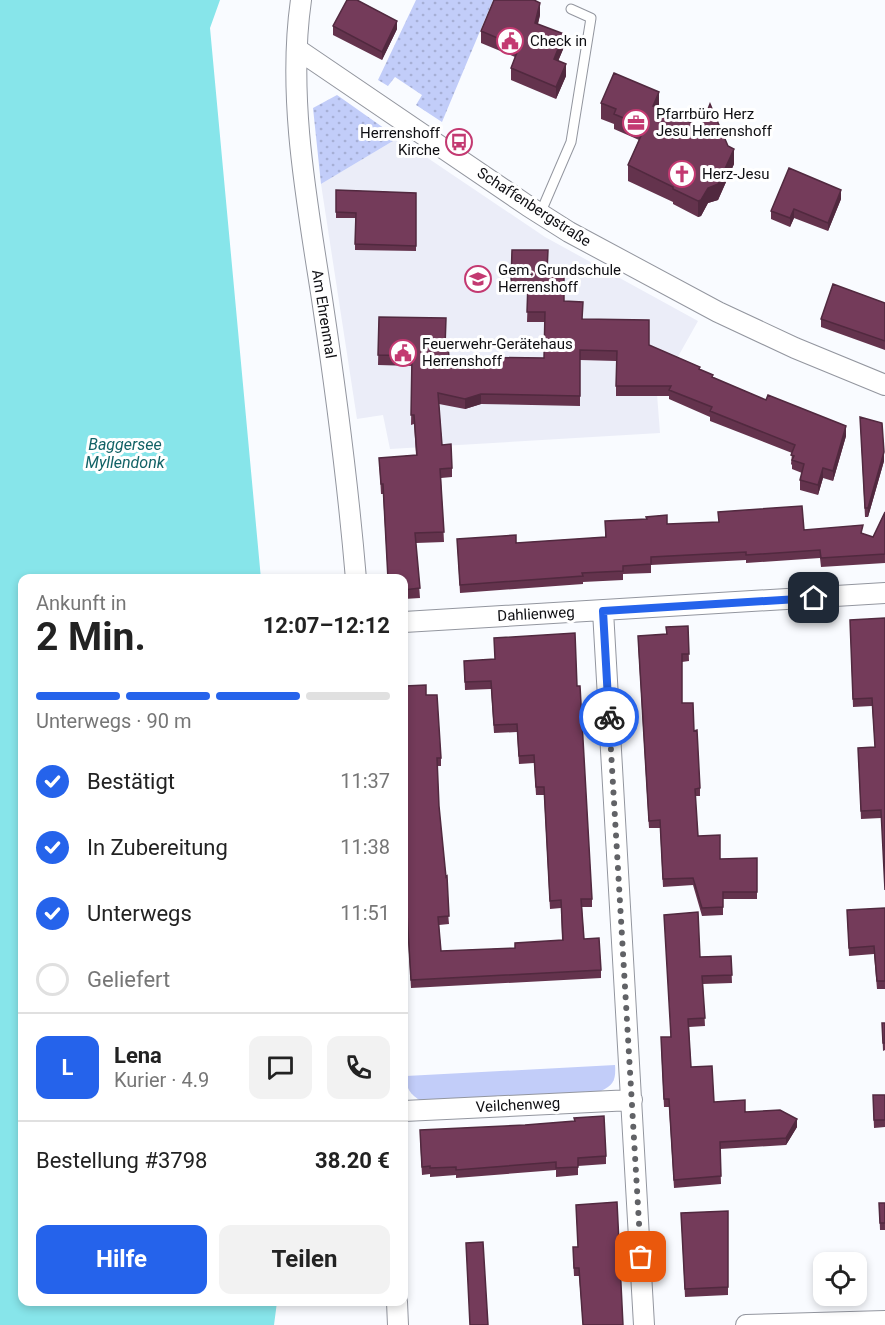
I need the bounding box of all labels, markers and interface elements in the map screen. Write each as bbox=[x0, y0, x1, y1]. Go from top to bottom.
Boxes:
public building icon: Check in bbox=[495, 26, 525, 56]
place label: Check in bbox=[530, 32, 587, 50]
place label: Pfarrbüro Herz Jesu Herrenshoff bbox=[656, 105, 773, 140]
office icon: Pfarrbüro Herz Jesu Herrenshoff bbox=[621, 108, 651, 138]
place label: Herrenshoff Kirche bbox=[360, 124, 441, 159]
bus stop icon: Herrenshoff Kirche bbox=[444, 127, 474, 157]
church icon: Herz-Jesu bbox=[667, 159, 697, 189]
street label: Schaffenbergstraße bbox=[474, 164, 594, 250]
place label: Herz-Jesu bbox=[702, 165, 770, 183]
place label: Gem. Grundschule Herrenshoff bbox=[498, 261, 621, 296]
school or university icon: Gem. Grundschule Herrenshoff bbox=[463, 264, 493, 294]
street label: Am Ehrenmal bbox=[308, 268, 340, 360]
place label: Feuerwehr-Gerätehaus Herrenshoff bbox=[422, 335, 573, 370]
public building icon: Feuerwehr-Gerätehaus Herrenshoff bbox=[388, 338, 418, 368]
water label: Baggersee Myllendonk bbox=[85, 435, 166, 472]
pin bbox=[788, 572, 839, 623]
icon: home bbox=[797, 581, 830, 614]
text: Ankunft in bbox=[36, 591, 127, 615]
street label: Dahlienweg bbox=[497, 603, 575, 625]
text: 12:07–12:12 bbox=[263, 613, 390, 638]
text: 2 Min. bbox=[36, 614, 146, 660]
courier bbox=[579, 687, 639, 747]
icon: bike bbox=[593, 701, 626, 734]
text: Unterwegs · 90 m bbox=[36, 709, 191, 733]
icon: check bbox=[36, 765, 69, 798]
text: Bestätigt bbox=[87, 769, 175, 794]
text: 11:37 bbox=[340, 769, 390, 793]
icon: check bbox=[36, 831, 69, 864]
text: In Zubereitung bbox=[87, 835, 228, 860]
text: 11:38 bbox=[340, 835, 390, 859]
icon: check bbox=[36, 897, 69, 930]
text: Unterwegs bbox=[87, 901, 192, 926]
text: 11:51 bbox=[340, 901, 390, 925]
text: Geliefert bbox=[87, 967, 170, 992]
button: chat bbox=[249, 1036, 312, 1099]
button: phone bbox=[327, 1036, 390, 1099]
text: Lena bbox=[114, 1043, 162, 1068]
text: L bbox=[62, 1055, 73, 1080]
text: Kurier · 4.9 bbox=[114, 1068, 209, 1092]
street label: Veilchenweg bbox=[475, 1094, 561, 1116]
text: Bestellung #3798 bbox=[36, 1148, 207, 1173]
text: 38.20 € bbox=[315, 1148, 390, 1173]
button: Hilfe bbox=[36, 1225, 207, 1294]
button: Teilen bbox=[219, 1225, 390, 1294]
pin bbox=[615, 1231, 666, 1282]
icon: bag bbox=[624, 1240, 657, 1273]
map controls bbox=[813, 1252, 867, 1306]
button: locate bbox=[813, 1252, 867, 1306]

